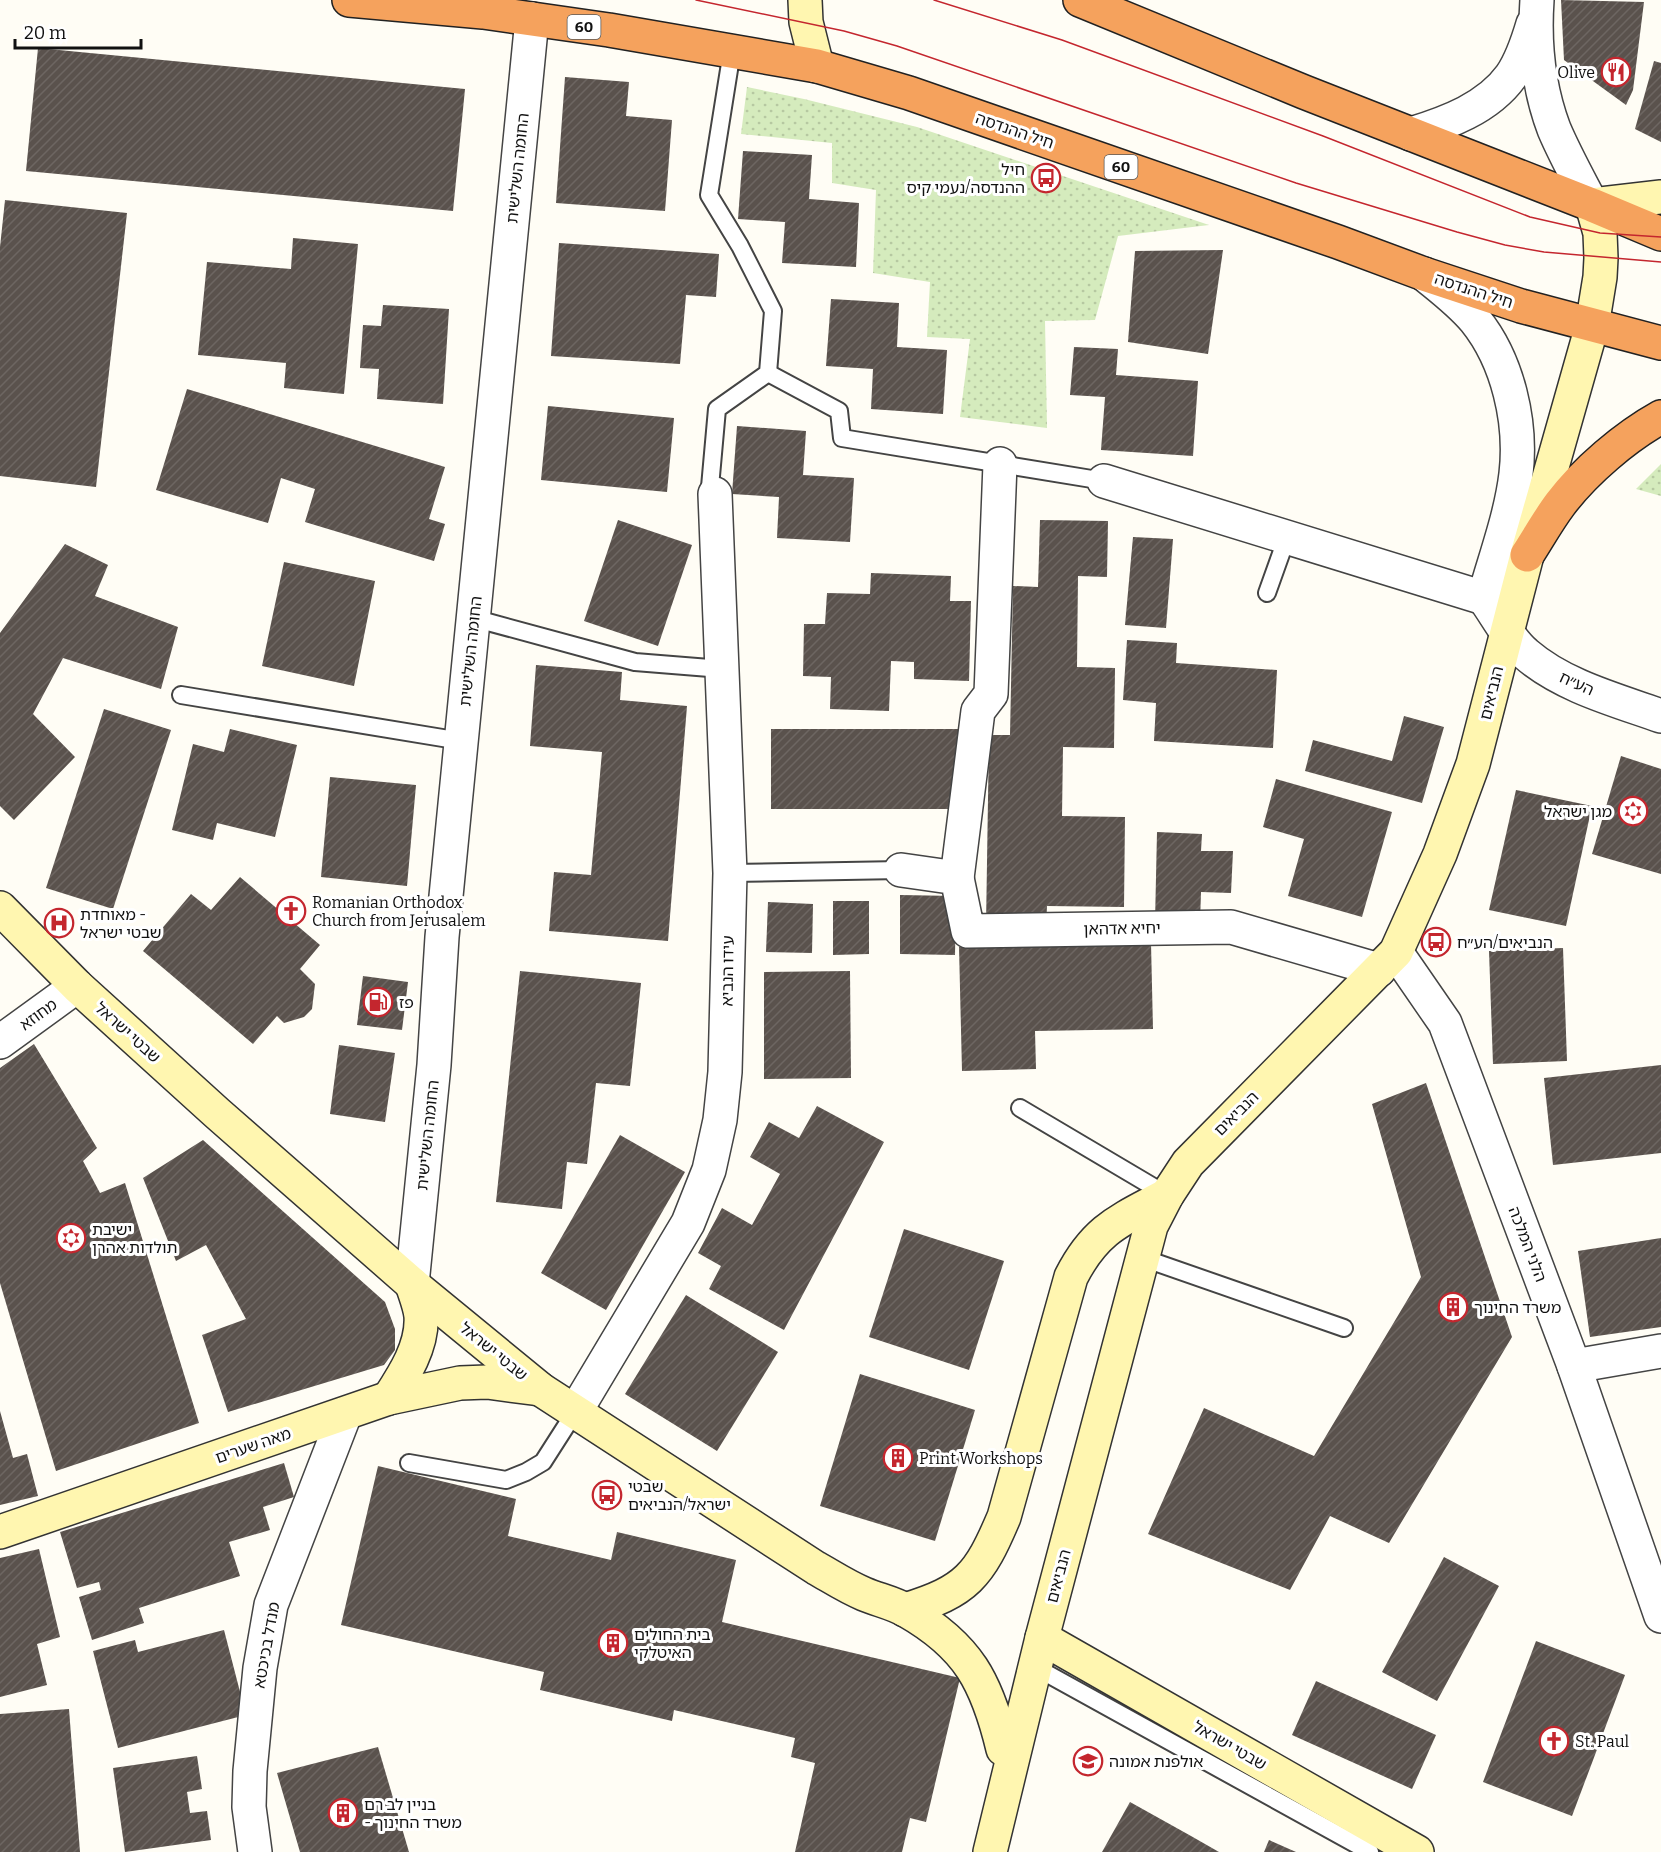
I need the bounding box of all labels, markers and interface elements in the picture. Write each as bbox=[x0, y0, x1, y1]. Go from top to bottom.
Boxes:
scale bar bbox=[15, 12, 141, 50]
road number: 60 bbox=[568, 15, 600, 39]
text: 20 m bbox=[24, 22, 66, 44]
restaurant icon: Olive bbox=[1600, 56, 1632, 88]
place label: Olive bbox=[1557, 63, 1595, 82]
street label: חיל ההנדסה bbox=[973, 108, 1056, 153]
street label: החומה השלישית bbox=[502, 112, 533, 224]
road number: 60 bbox=[1104, 155, 1138, 179]
place label: חיל ההנדסה/נעמי קיס bbox=[906, 160, 1025, 197]
bus stop icon: חיל ההנדסה/נעמי קיס bbox=[1030, 162, 1062, 194]
street label: חיל ההנדסה bbox=[1432, 269, 1516, 312]
street label: החומה השלישית bbox=[455, 595, 486, 707]
street label: הנביאים bbox=[1476, 664, 1507, 722]
street label: הע״ח bbox=[1557, 667, 1597, 699]
synagogue icon: מגן ישראל bbox=[1617, 795, 1649, 827]
place label: מגן ישראל bbox=[1544, 802, 1612, 821]
place label: Romanian Orthodox Church from Jerusalem bbox=[312, 893, 485, 930]
church icon: Romanian Orthodox Church from Jerusalem bbox=[275, 895, 307, 927]
place label: מאוחדת - שבטי ישראל bbox=[80, 905, 162, 942]
hospital icon: מאוחדת - שבטי ישראל bbox=[43, 907, 75, 939]
street label: יחיא אדהאן bbox=[1083, 918, 1161, 939]
bus stop icon: הנביאים/הע״ח bbox=[1420, 926, 1452, 958]
place label: הנביאים/הע״ח bbox=[1457, 933, 1553, 952]
street label: עידו הנביא bbox=[717, 935, 738, 1007]
fuel station icon: פז bbox=[362, 986, 394, 1018]
place label: פז bbox=[399, 993, 414, 1012]
street label: מחוזא bbox=[16, 995, 61, 1034]
street label: שבטי ישראל bbox=[91, 998, 164, 1067]
street label: החומה השלישית bbox=[412, 1079, 443, 1191]
street label: הנביאים bbox=[1210, 1087, 1262, 1139]
street label: הלני המלכה bbox=[1505, 1204, 1551, 1284]
place label: ישיבת תולדות אהרן bbox=[92, 1220, 178, 1257]
synagogue icon: ישיבת תולדות אהרן bbox=[55, 1222, 87, 1254]
building icon: משרד החינוך bbox=[1437, 1291, 1469, 1323]
place label: משרד החינוך bbox=[1474, 1298, 1561, 1317]
street label: שבטי ישראל bbox=[456, 1318, 531, 1384]
street label: מאה שערים bbox=[213, 1424, 293, 1467]
building icon: Print Workshops bbox=[882, 1442, 914, 1474]
place label: Print Workshops bbox=[919, 1449, 1043, 1468]
place label: שבטי ישראל/הנביאים bbox=[628, 1477, 731, 1514]
bus stop icon: שבטי ישראל/הנביאים bbox=[591, 1479, 623, 1511]
street label: הנביאים bbox=[1042, 1547, 1075, 1605]
street label: מנדל בכיכטא bbox=[250, 1601, 283, 1690]
place label: בית החולים האיטלקי bbox=[634, 1625, 711, 1662]
building icon: בית החולים האיטלקי bbox=[597, 1627, 629, 1659]
street label: שבטי ישראל bbox=[1190, 1717, 1270, 1774]
church icon: St. Paul bbox=[1538, 1725, 1570, 1757]
place label: St. Paul bbox=[1575, 1732, 1630, 1751]
school or university icon: אולפנת אמונה bbox=[1072, 1745, 1104, 1777]
place label: אולפנת אמונה bbox=[1109, 1752, 1203, 1771]
place label: בניין לב רם - משרד החינוך bbox=[364, 1795, 462, 1832]
building icon: בניין לב רם - משרד החינוך bbox=[327, 1797, 359, 1829]

